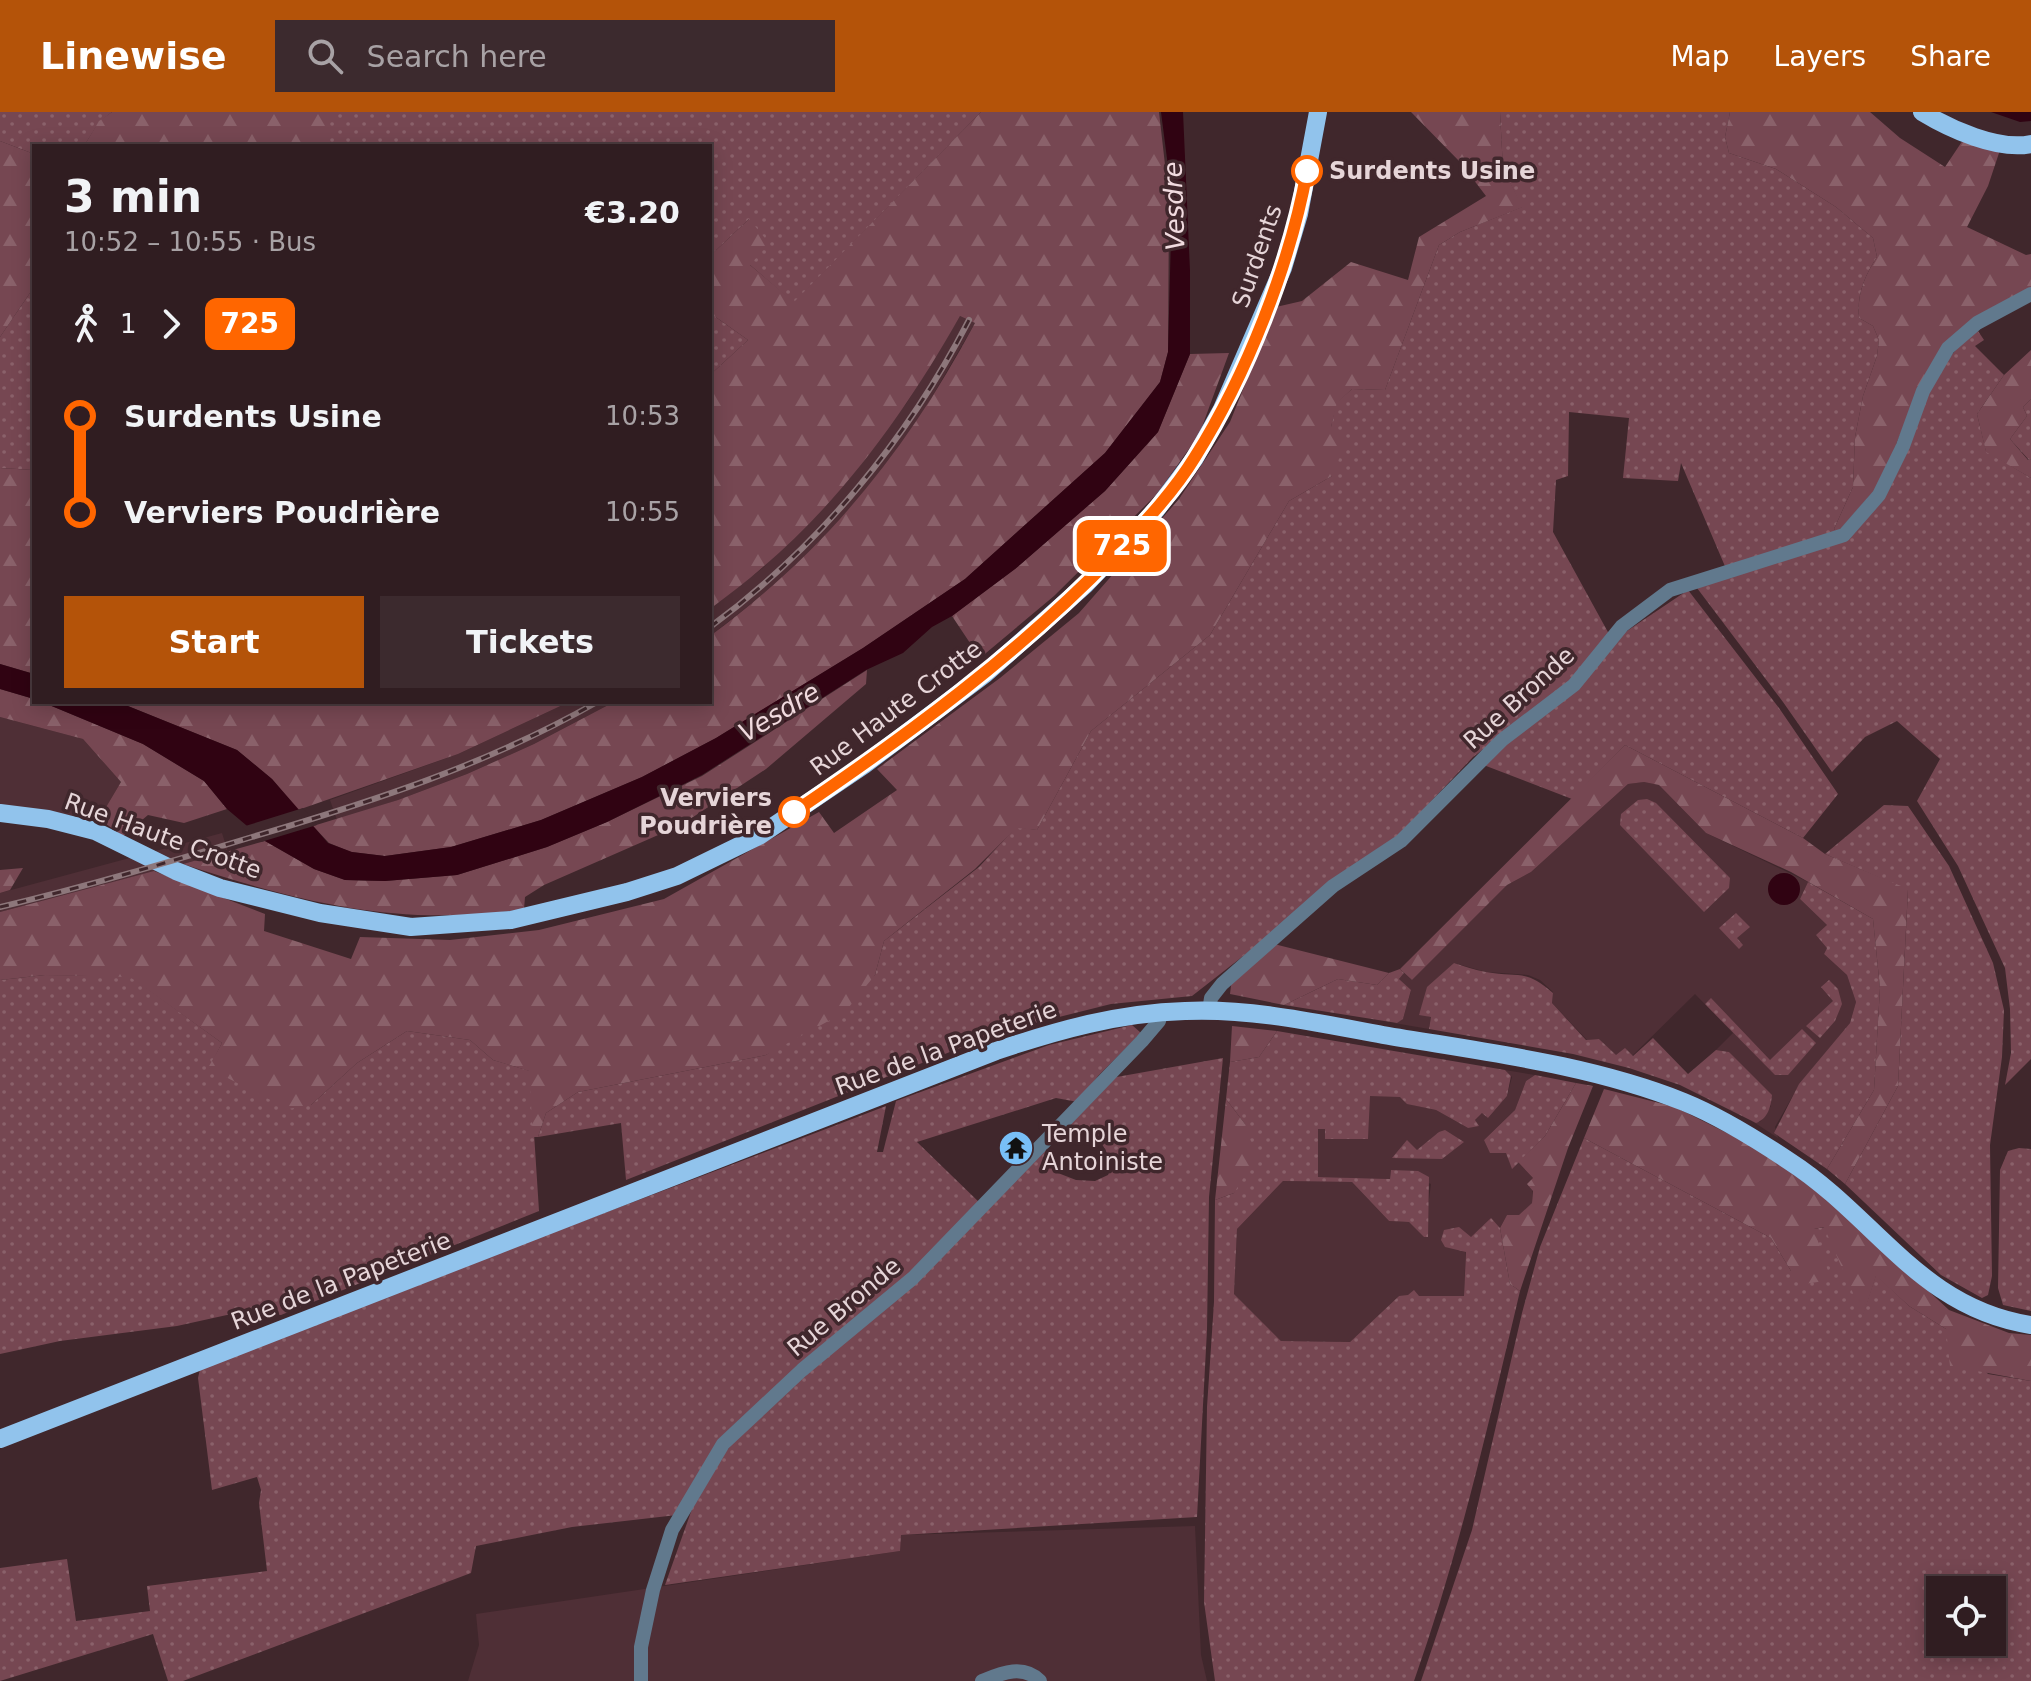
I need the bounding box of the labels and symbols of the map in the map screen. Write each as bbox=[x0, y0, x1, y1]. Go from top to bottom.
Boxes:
marker: Surdents Usine bbox=[1292, 156, 1322, 186]
place label: Surdents Usine bbox=[1329, 157, 1535, 185]
water label: Vesdre bbox=[1157, 161, 1191, 251]
street label: Surdents bbox=[1226, 201, 1288, 311]
line badge: 725 bbox=[1076, 520, 1168, 572]
street label: Rue Haute Crotte bbox=[805, 634, 987, 782]
street label: Rue Bronde bbox=[1458, 641, 1580, 755]
water label: Vesdre bbox=[733, 676, 825, 748]
place label: Verviers Poudrière bbox=[639, 784, 772, 840]
street label: Rue Haute Crotte bbox=[61, 787, 265, 885]
marker: Verviers Poudrière bbox=[779, 797, 809, 827]
street label: Rue de la Papeterie bbox=[832, 995, 1060, 1101]
place label: Temple Antoiniste bbox=[1041, 1120, 1163, 1176]
temple icon: Temple Antoiniste bbox=[997, 1129, 1035, 1167]
street label: Rue de la Papeterie bbox=[227, 1226, 455, 1336]
street label: Rue Bronde bbox=[782, 1252, 906, 1362]

